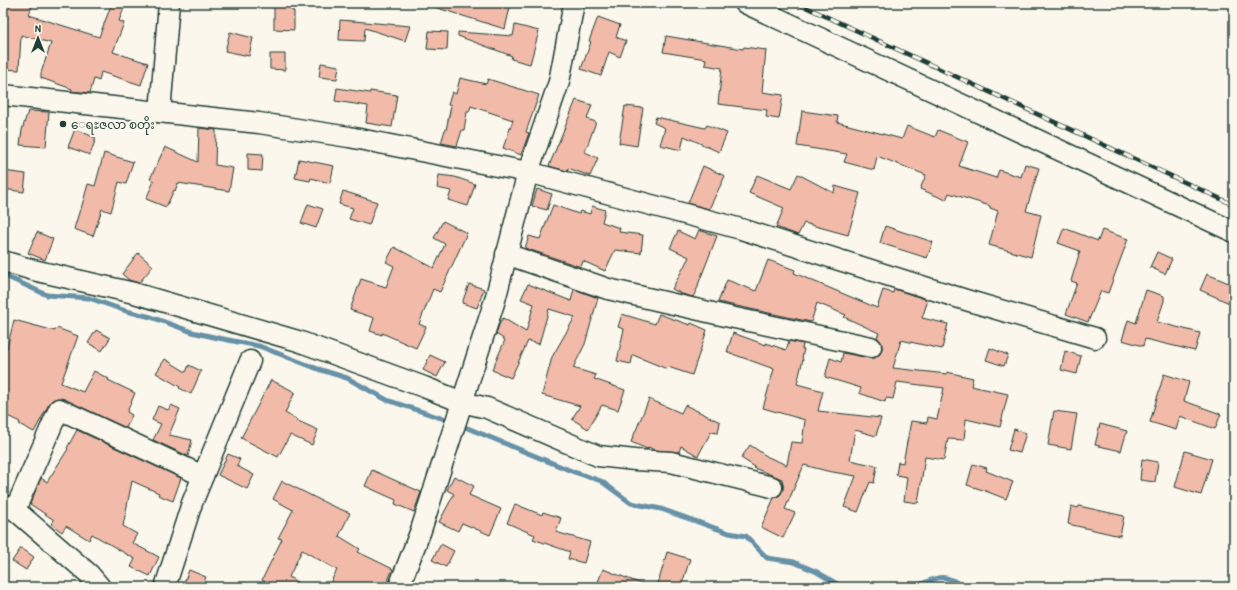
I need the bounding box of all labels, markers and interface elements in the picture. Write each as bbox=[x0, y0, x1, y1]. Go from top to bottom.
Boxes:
north arrow bbox=[18, 18, 58, 58]
text: N bbox=[35, 21, 41, 35]
place label: ေရႊဇလာ စတိုး bbox=[71, 116, 155, 135]
marker: ေရႊဇလာ စတိုး bbox=[58, 119, 68, 129]

